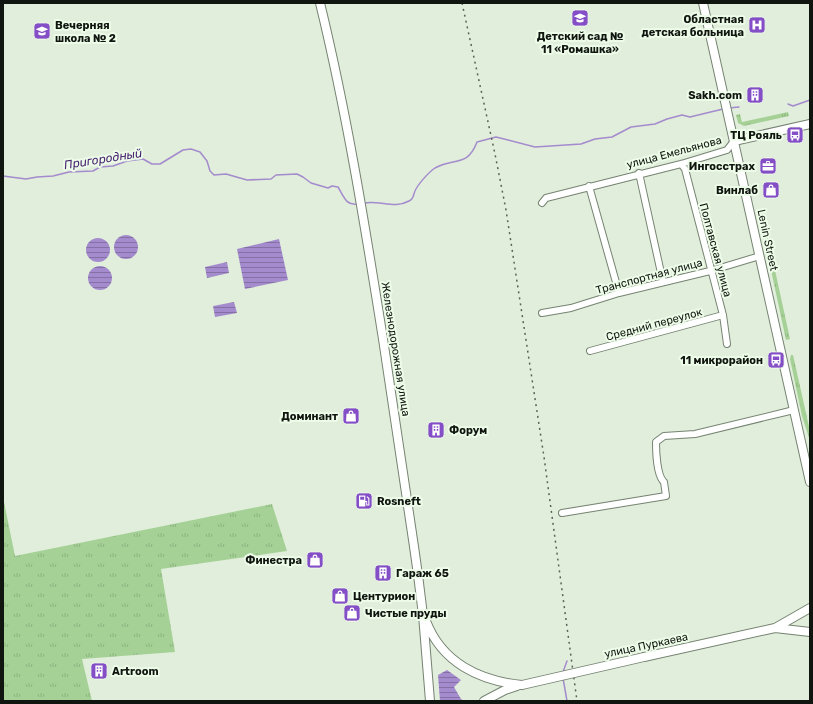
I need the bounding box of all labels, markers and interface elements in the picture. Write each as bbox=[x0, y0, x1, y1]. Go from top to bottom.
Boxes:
school or university icon: Детский сад № 11 «Ромашка» bbox=[570, 8, 590, 28]
place label: Областная детская больница bbox=[641, 13, 744, 39]
hospital icon: Областная детская больница bbox=[747, 15, 767, 35]
place label: Вечерняя школа № 2 bbox=[55, 19, 116, 45]
school or university icon: Вечерняя школа № 2 bbox=[32, 21, 52, 41]
place label: Детский сад № 11 «Ромашка» bbox=[537, 30, 623, 56]
building icon: Sakh.com bbox=[745, 85, 765, 105]
place label: Sakh.com bbox=[688, 89, 742, 102]
bus stop icon: ТЦ Рояль bbox=[785, 125, 805, 145]
place label: ТЦ Рояль bbox=[730, 129, 782, 142]
street label: улица Емельянова bbox=[625, 134, 723, 171]
water label: Пригородный bbox=[63, 146, 143, 172]
office icon: Ингосстрах bbox=[758, 156, 778, 176]
place label: Ингосстрах bbox=[689, 160, 756, 173]
shop icon: Винлаб bbox=[761, 180, 781, 200]
place label: Винлаб bbox=[716, 184, 758, 197]
street label: Полтавская улица bbox=[697, 202, 734, 299]
street label: Lenin Street bbox=[755, 208, 781, 273]
street label: Транспортная улица bbox=[594, 256, 704, 297]
street label: Железнодорожная улица bbox=[378, 281, 413, 417]
street label: Средний переулок bbox=[605, 305, 704, 344]
bus stop icon: 11 микрорайон bbox=[766, 350, 786, 370]
place label: 11 микрорайон bbox=[680, 354, 763, 367]
shop icon: Доминант bbox=[341, 406, 361, 426]
place label: Доминант bbox=[281, 410, 338, 423]
building icon: Форум bbox=[426, 420, 446, 440]
place label: Форум bbox=[449, 424, 487, 437]
fuel station icon: Rosneft bbox=[354, 491, 374, 511]
place label: Rosneft bbox=[377, 495, 421, 508]
shop icon: Финестра bbox=[305, 550, 325, 570]
place label: Финестра bbox=[245, 554, 302, 567]
building icon: Гараж 65 bbox=[373, 563, 393, 583]
place label: Гараж 65 bbox=[396, 567, 449, 580]
shop icon: Центурион bbox=[330, 586, 350, 606]
place label: Центурион bbox=[353, 590, 415, 603]
shop icon: Чистые пруды bbox=[342, 603, 362, 623]
place label: Чистые пруды bbox=[365, 607, 447, 620]
street label: улица Пуркаева bbox=[603, 630, 689, 661]
building icon: Artroom bbox=[89, 661, 109, 681]
place label: Artroom bbox=[112, 665, 158, 678]

